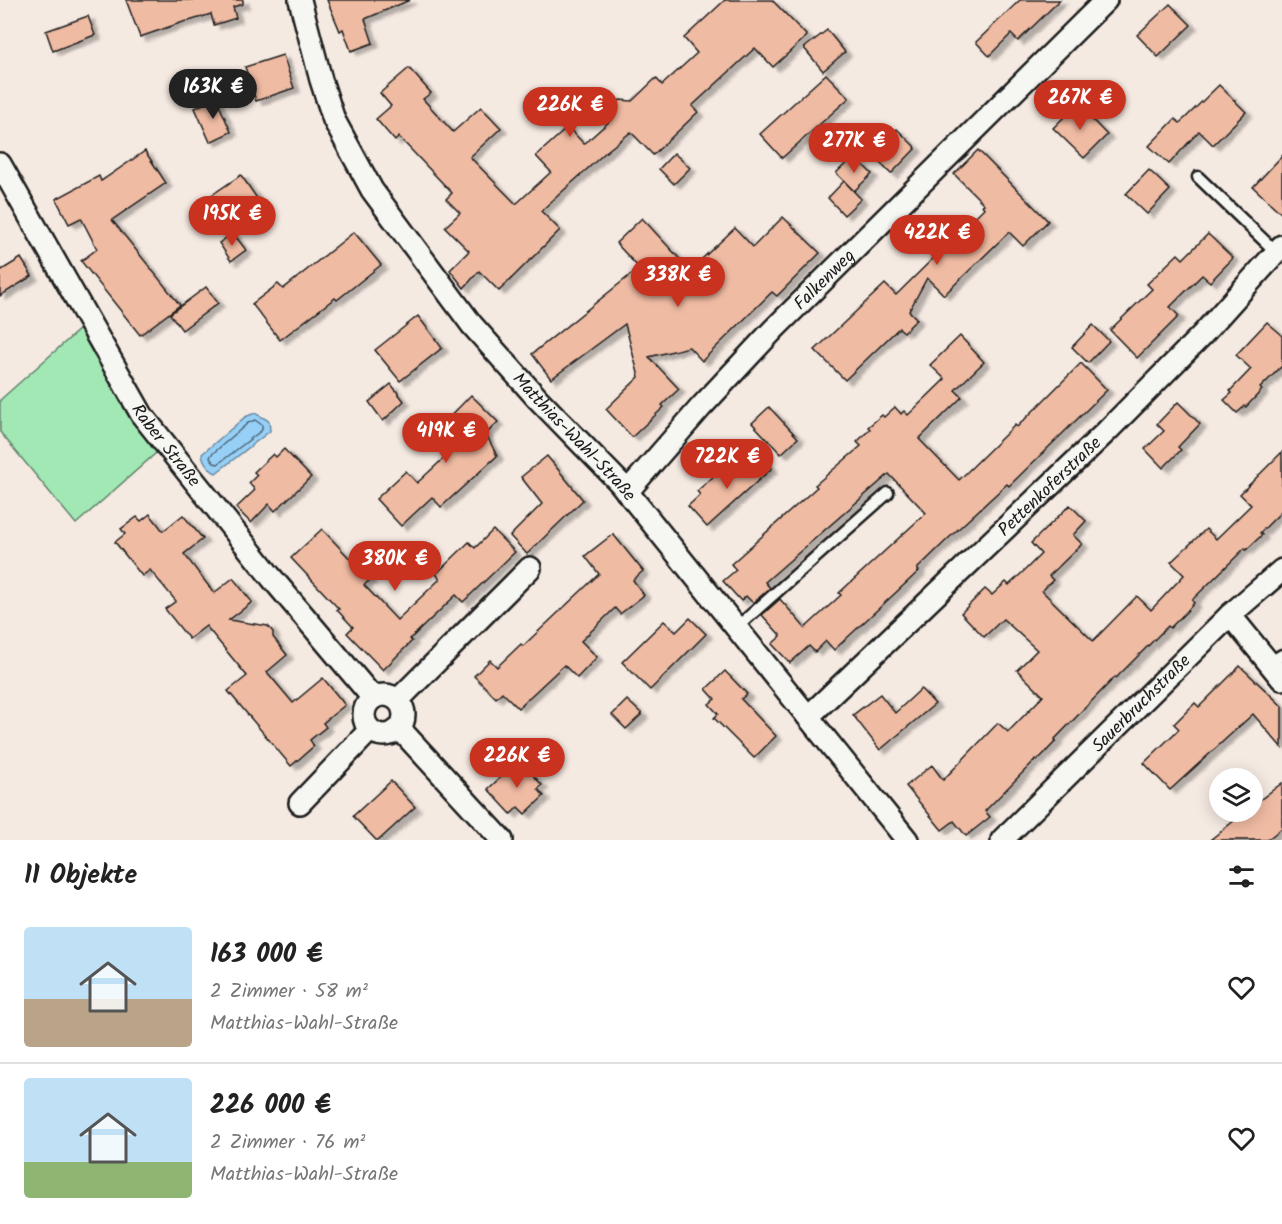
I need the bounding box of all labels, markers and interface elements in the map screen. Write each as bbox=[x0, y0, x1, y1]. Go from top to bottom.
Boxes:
pin: 163K € bbox=[164, 69, 262, 120]
text: 163K € bbox=[183, 72, 243, 104]
pin: 267K € bbox=[1031, 80, 1129, 131]
text: 267K € bbox=[1048, 83, 1112, 115]
pin: 226K € bbox=[521, 87, 619, 138]
text: 226K € bbox=[537, 90, 603, 122]
pin: 277K € bbox=[805, 123, 903, 174]
text: 277K € bbox=[823, 126, 885, 158]
pin: 195K € bbox=[183, 196, 281, 247]
text: 195K € bbox=[203, 199, 261, 231]
pin: 422K € bbox=[888, 215, 986, 266]
text: 422K € bbox=[904, 218, 970, 250]
street label: Falkenweg bbox=[787, 243, 863, 318]
pin: 338K € bbox=[629, 257, 727, 308]
text: 338K € bbox=[645, 260, 711, 292]
street label: Matthias-Wahl-Straße bbox=[505, 366, 642, 508]
street label: Raber Straße bbox=[123, 399, 207, 494]
pin: 419K € bbox=[397, 413, 495, 464]
text: 419K € bbox=[416, 416, 476, 448]
street label: Pettenkoferstraße bbox=[992, 430, 1109, 544]
pin: 722K € bbox=[678, 439, 776, 490]
text: 722K € bbox=[694, 442, 760, 474]
pin: 380K € bbox=[346, 541, 444, 592]
text: 380K € bbox=[362, 544, 428, 576]
street label: Sauerbruchstraße bbox=[1085, 648, 1198, 760]
pin: 226K € bbox=[468, 738, 566, 789]
text: 226K € bbox=[484, 741, 550, 773]
map controls bbox=[1209, 768, 1263, 822]
button: layers bbox=[1209, 768, 1263, 822]
text: 11 Objekte bbox=[24, 855, 137, 897]
icon: filters bbox=[1225, 860, 1258, 893]
text: 163 000 € bbox=[210, 934, 323, 976]
icon: home bbox=[72, 951, 144, 1023]
icon: heart bbox=[1225, 971, 1258, 1004]
text: 2 Zimmer · 58 m² bbox=[210, 976, 368, 1008]
text: Matthias-Wahl-Straße bbox=[210, 1008, 398, 1040]
text: 226 000 € bbox=[210, 1085, 331, 1127]
icon: home bbox=[72, 1102, 144, 1174]
icon: heart bbox=[1225, 1122, 1258, 1155]
text: 2 Zimmer · 76 m² bbox=[210, 1127, 365, 1159]
text: Matthias-Wahl-Straße bbox=[210, 1159, 398, 1191]

